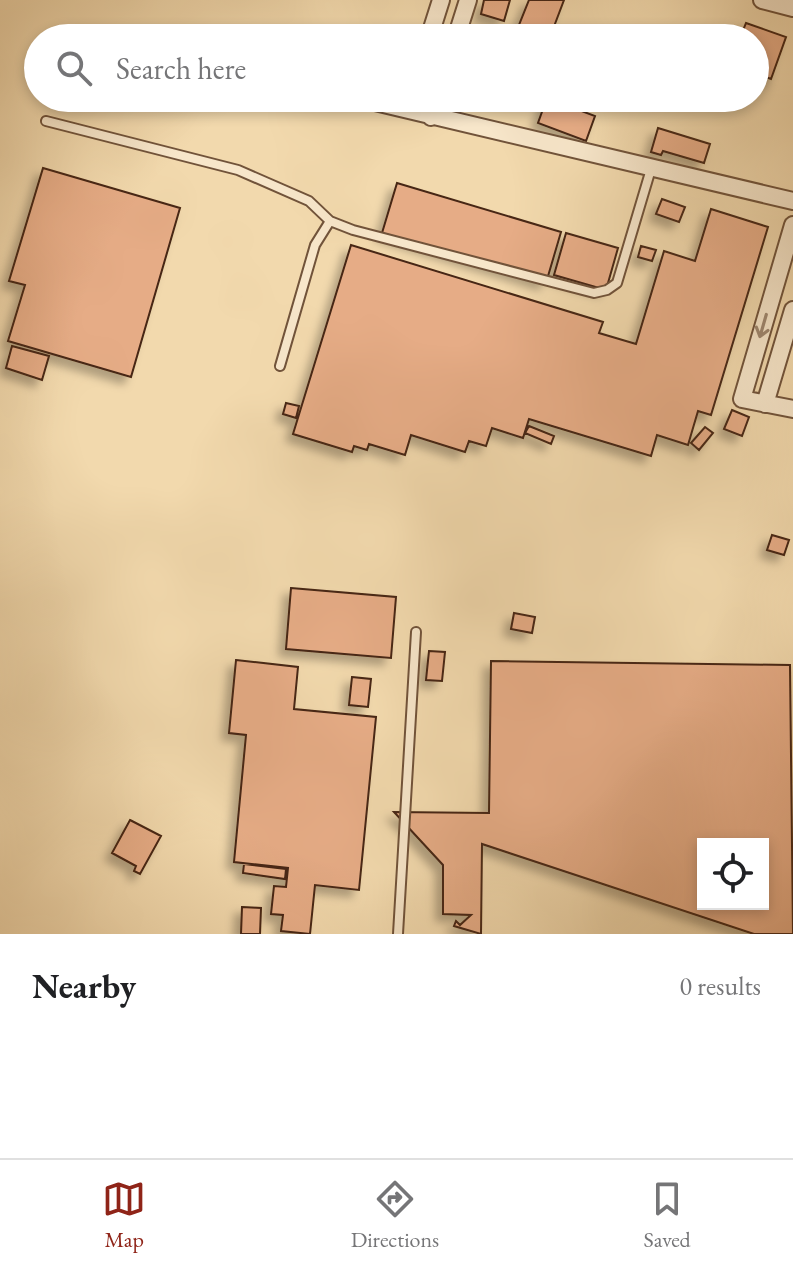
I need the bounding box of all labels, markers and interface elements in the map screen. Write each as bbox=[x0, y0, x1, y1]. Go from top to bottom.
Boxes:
search box bbox=[24, 24, 769, 112]
icon: search bbox=[52, 46, 96, 90]
text: Search here bbox=[116, 49, 246, 88]
one-way arrow bbox=[755, 313, 770, 339]
map controls bbox=[697, 838, 769, 910]
button: locate bbox=[697, 838, 769, 910]
text: Nearby bbox=[32, 964, 136, 1008]
text: 0 results bbox=[680, 969, 761, 1003]
tab: Map bbox=[102, 1177, 146, 1254]
tab: Directions bbox=[351, 1177, 439, 1254]
tab: Saved bbox=[644, 1177, 691, 1254]

